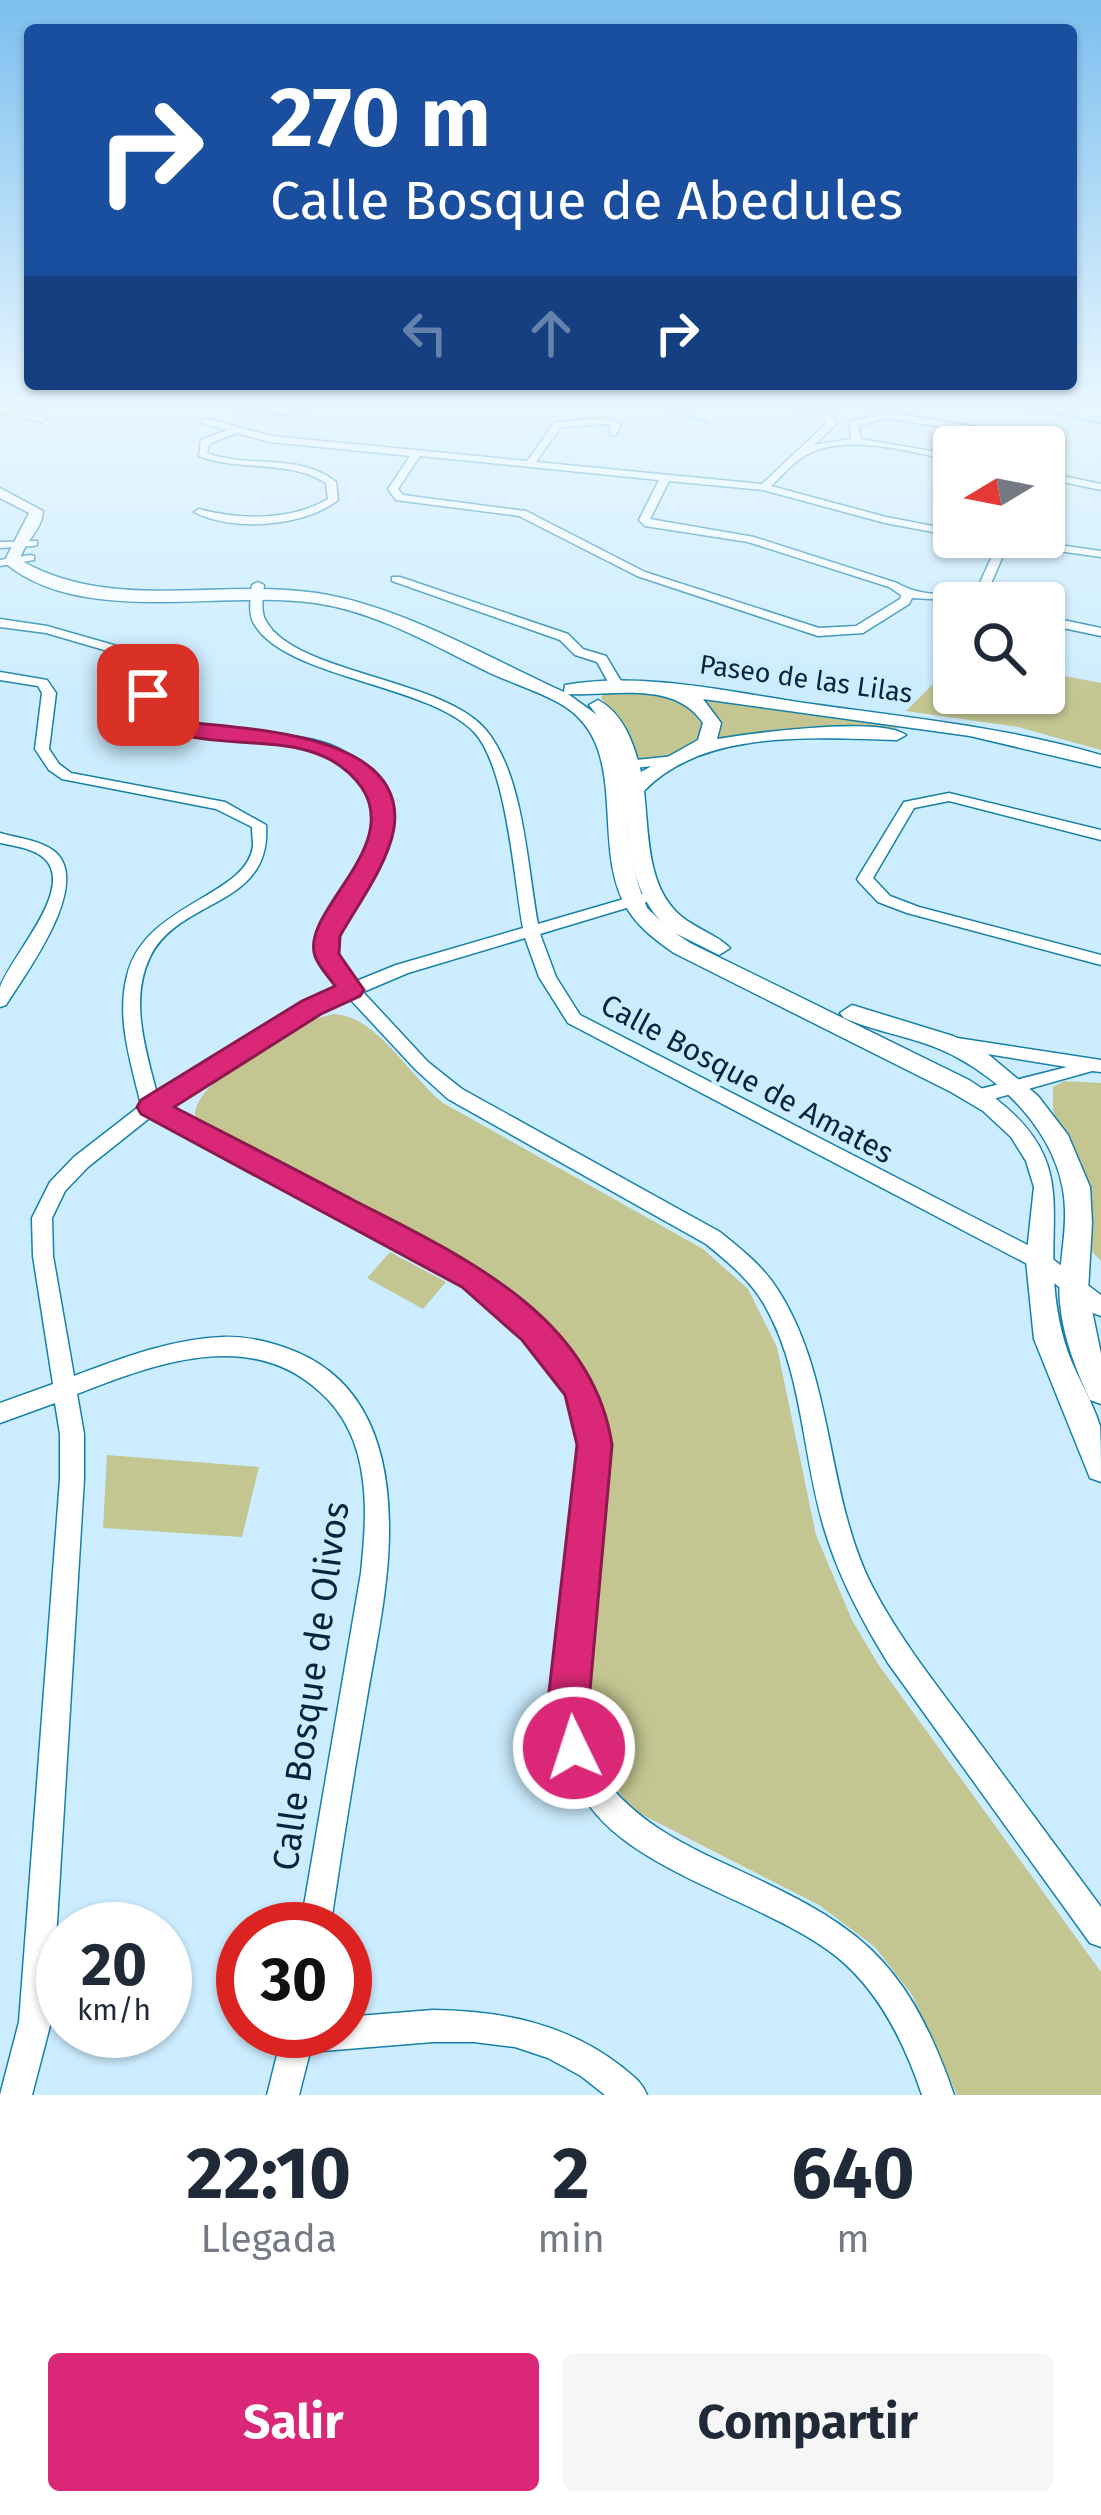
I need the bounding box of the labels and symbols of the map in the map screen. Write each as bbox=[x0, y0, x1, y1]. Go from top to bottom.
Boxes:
north arrow bbox=[933, 426, 1065, 558]
pin bbox=[97, 644, 199, 746]
street label: Paseo de las Lilas bbox=[697, 648, 915, 710]
street label: Calle Bosque de Amates bbox=[595, 987, 899, 1171]
street label: Calle Bosque de Olivos bbox=[263, 1499, 359, 1873]
position arrow bbox=[511, 1685, 637, 1811]
speed limit sign: 30 bbox=[216, 1902, 372, 2058]

